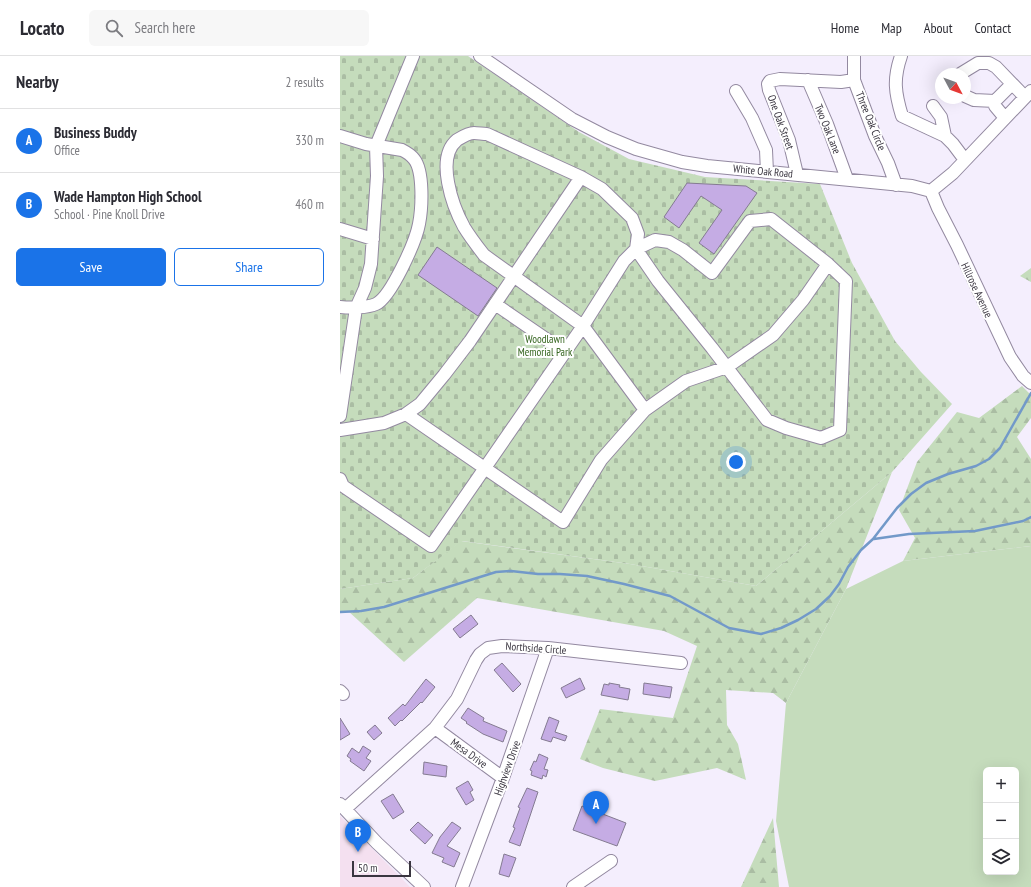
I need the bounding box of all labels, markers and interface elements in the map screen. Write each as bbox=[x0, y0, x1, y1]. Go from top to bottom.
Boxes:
search box bbox=[89, 10, 369, 46]
text: Locato bbox=[20, 16, 65, 40]
icon: search bbox=[103, 17, 125, 39]
text: Search here bbox=[135, 18, 195, 37]
text: Home bbox=[831, 19, 859, 37]
text: Map bbox=[881, 19, 902, 37]
text: About bbox=[924, 19, 953, 37]
text: Contact bbox=[975, 19, 1011, 37]
north arrow bbox=[935, 68, 971, 104]
text: Nearby bbox=[16, 71, 59, 93]
text: 2 results bbox=[285, 74, 324, 91]
street label: Three Oak Circle bbox=[853, 89, 889, 153]
street label: One Oak Street bbox=[765, 93, 797, 151]
street label: Two Oak Lane bbox=[812, 102, 844, 156]
text: Business Buddy bbox=[54, 123, 137, 142]
text: A bbox=[26, 132, 32, 149]
text: 330 m bbox=[295, 132, 324, 149]
text: Office bbox=[54, 142, 80, 159]
street label: White Oak Road bbox=[733, 161, 794, 181]
text: Wade Hampton High School bbox=[54, 187, 202, 206]
text: B bbox=[26, 196, 32, 213]
text: 460 m bbox=[295, 196, 324, 213]
text: School · Pine Knoll Drive bbox=[54, 206, 165, 223]
button: Save bbox=[16, 248, 166, 286]
button: Share bbox=[174, 248, 324, 286]
street label: Hillrose Avenue bbox=[958, 260, 996, 320]
park label: Woodlawn Memorial Park bbox=[518, 332, 573, 359]
your location bbox=[726, 452, 746, 472]
street label: Northside Circle bbox=[505, 639, 567, 657]
street label: Mesa Drive bbox=[448, 735, 490, 771]
street label: Highview Drive bbox=[491, 738, 524, 797]
map controls bbox=[983, 767, 1019, 875]
button: + bbox=[983, 767, 1019, 803]
pin: A bbox=[583, 791, 609, 824]
button: − bbox=[983, 803, 1019, 839]
pin: B bbox=[345, 819, 371, 852]
button: layers bbox=[983, 839, 1019, 875]
scale bar bbox=[352, 859, 411, 878]
text: 50 m bbox=[358, 861, 377, 875]

